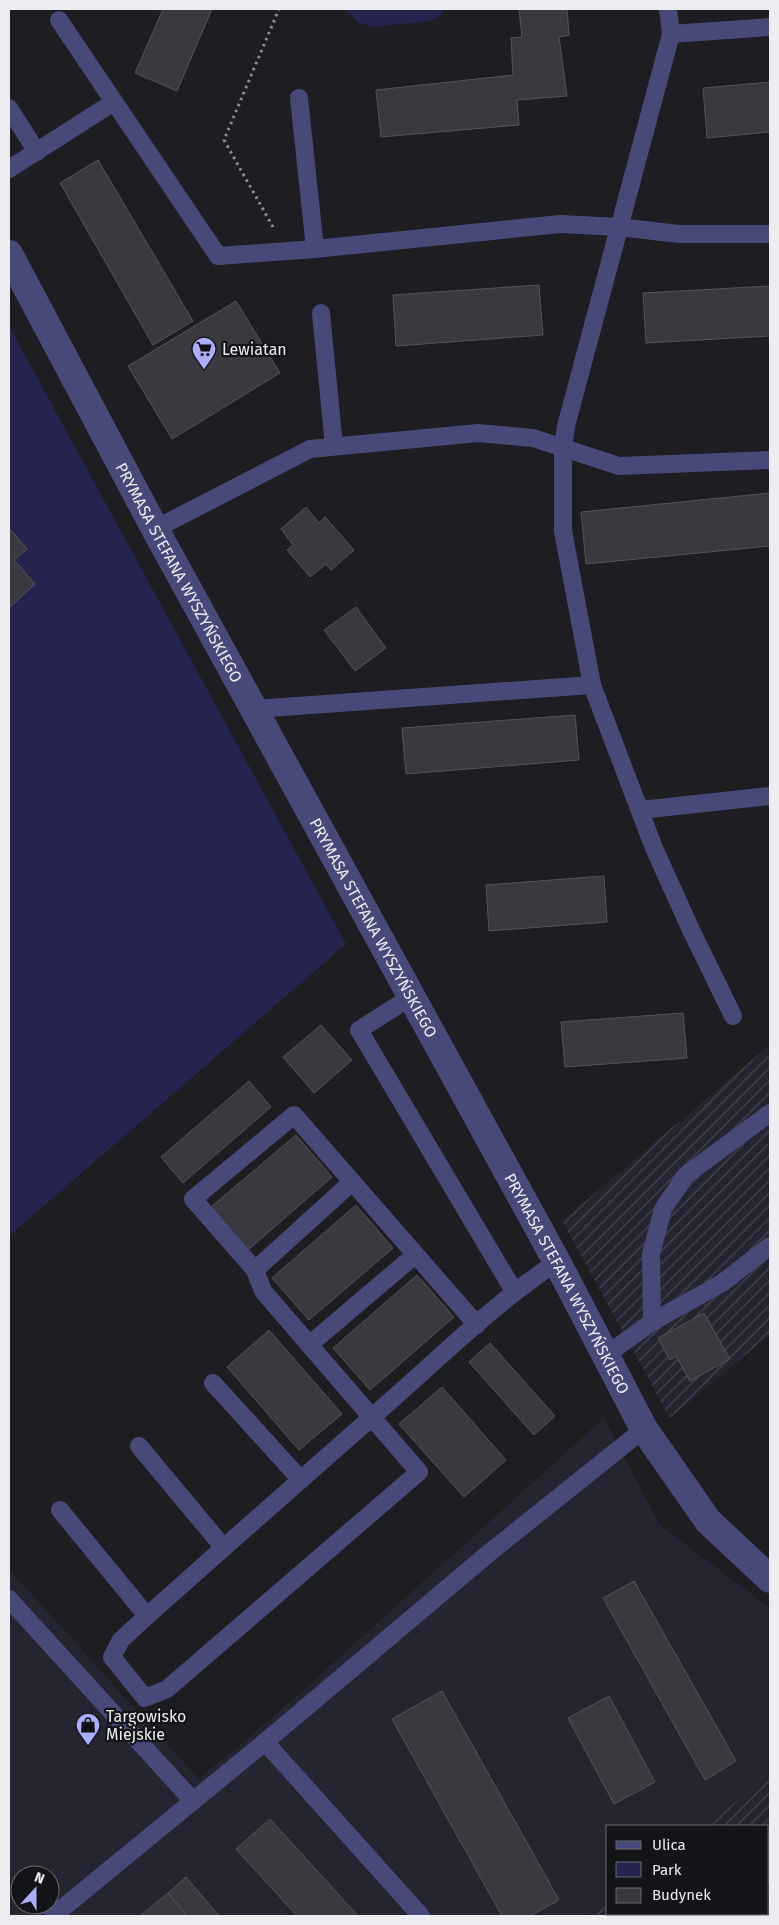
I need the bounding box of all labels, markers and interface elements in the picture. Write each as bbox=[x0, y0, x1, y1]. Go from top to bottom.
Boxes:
supermarket icon: Lewiatan bbox=[191, 336, 217, 370]
place label: Lewiatan bbox=[222, 340, 287, 359]
street label: PRYMASA STEFANA WYSZYŃSKIEGO bbox=[111, 459, 246, 686]
street label: PRYMASA STEFANA WYSZYŃSKIEGO bbox=[305, 815, 441, 1041]
street label: PRYMASA STEFANA WYSZYŃSKIEGO bbox=[500, 1170, 633, 1397]
place label: Targowisko Miejskie bbox=[106, 1707, 186, 1744]
shop icon: Targowisko Miejskie bbox=[75, 1712, 101, 1746]
legend bbox=[606, 1825, 769, 1915]
text: Ulica bbox=[652, 1836, 686, 1854]
text: Park bbox=[652, 1861, 682, 1879]
north arrow bbox=[10, 1865, 60, 1915]
text: N bbox=[32, 1869, 47, 1888]
text: Budynek bbox=[652, 1886, 711, 1904]

